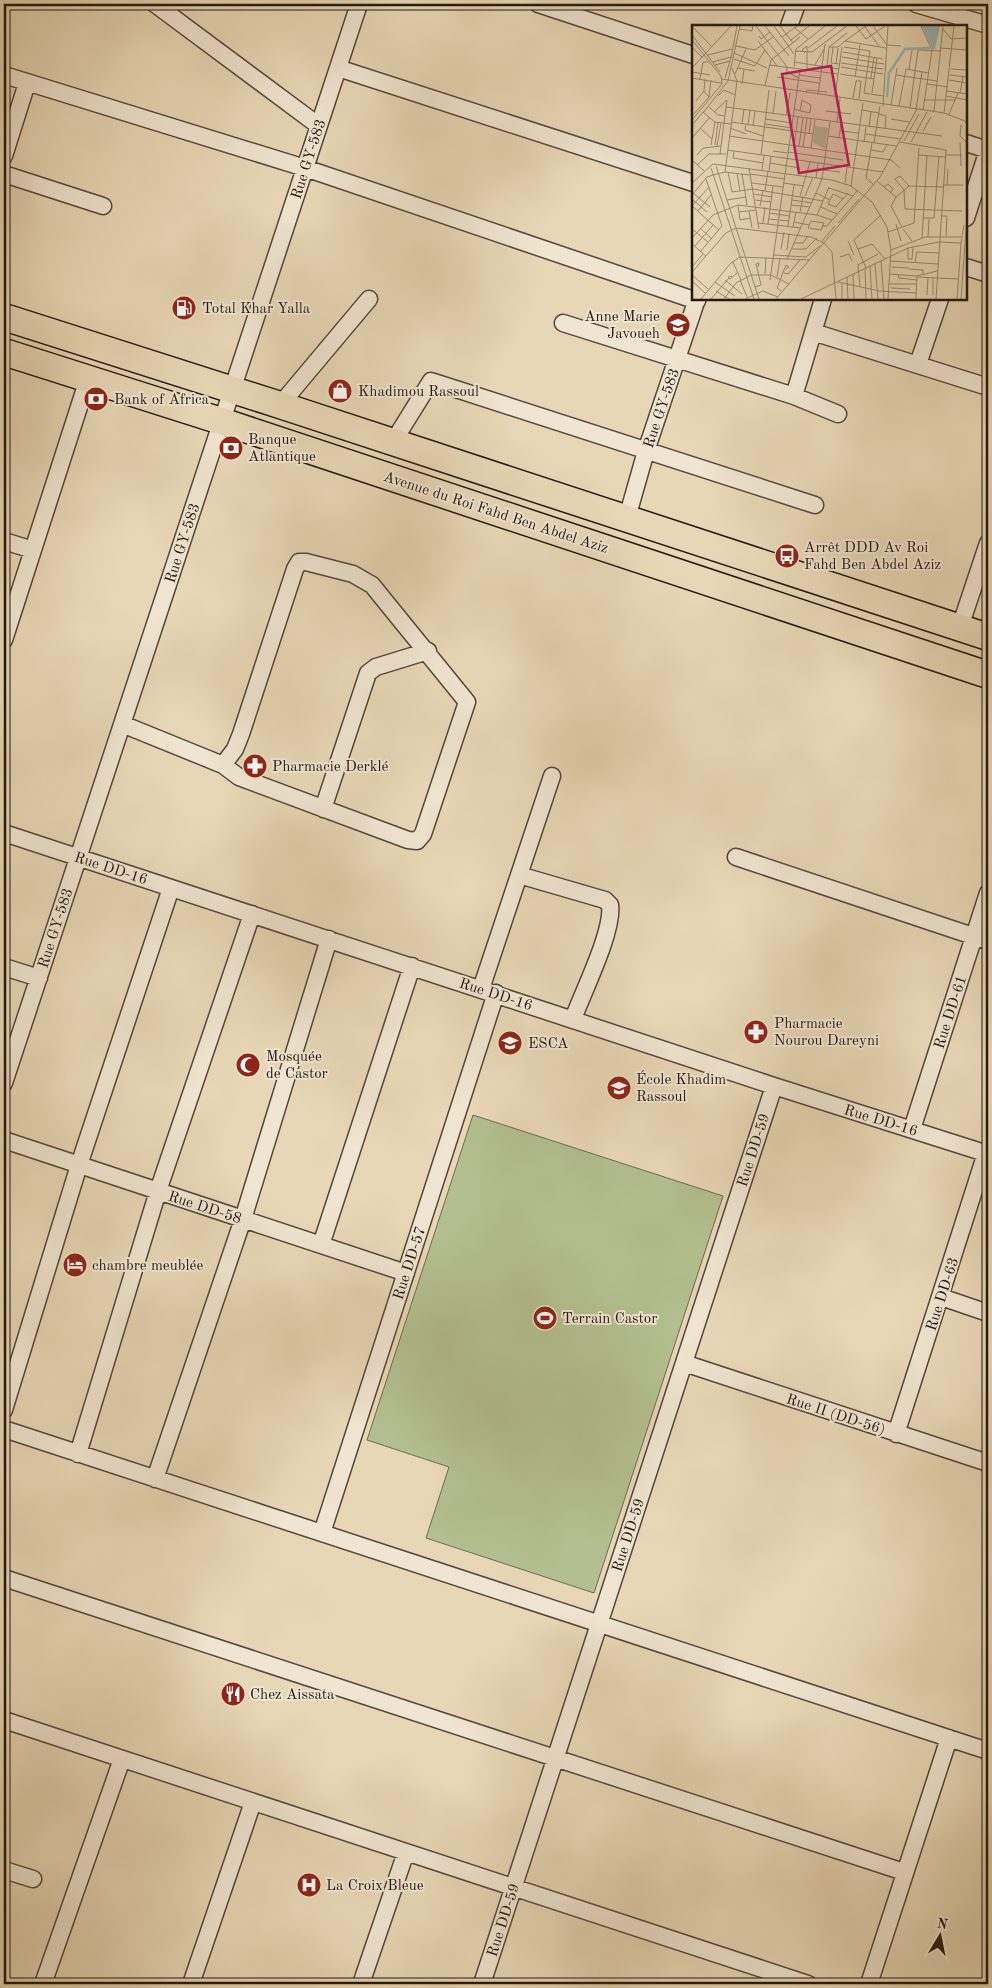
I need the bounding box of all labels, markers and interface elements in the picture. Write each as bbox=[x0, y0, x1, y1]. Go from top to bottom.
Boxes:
inset map bbox=[692, 25, 967, 300]
street label: Rue GY-583 bbox=[289, 118, 329, 201]
fuel station icon: Total Khar Yalla bbox=[171, 295, 197, 321]
place label: Total Khar Yalla bbox=[202, 302, 311, 317]
place label: Anne Marie Javoueh bbox=[584, 310, 660, 342]
school or university icon: Anne Marie Javoueh bbox=[665, 312, 691, 338]
street label: Rue GY-583 bbox=[642, 367, 683, 450]
shop icon: Khadimou Rassoul bbox=[327, 378, 353, 404]
place label: Khadimou Rassoul bbox=[358, 385, 479, 400]
bank icon: Bank of Africa bbox=[83, 386, 109, 412]
place label: Bank of Africa bbox=[114, 393, 210, 408]
place label: Banque Atlantique bbox=[248, 433, 316, 465]
bank icon: Banque Atlantique bbox=[218, 435, 244, 461]
street label: Avenue du Roi Fahd Ben Abdel Aziz bbox=[381, 470, 610, 557]
street label: Rue GY-583 bbox=[163, 502, 203, 585]
place label: Arrêt DDD Av Roi Fahd Ben Abdel Aziz bbox=[804, 541, 941, 573]
bus stop icon: Arrêt DDD Av Roi Fahd Ben Abdel Aziz bbox=[774, 543, 800, 569]
pharmacy icon: Pharmacie Derklé bbox=[242, 753, 268, 779]
place label: Pharmacie Derklé bbox=[272, 760, 389, 775]
street label: Rue DD-16 bbox=[72, 851, 149, 888]
street label: Rue GY-583 bbox=[36, 887, 76, 970]
street label: Rue DD-61 bbox=[933, 974, 970, 1051]
street label: Rue DD-16 bbox=[457, 977, 534, 1014]
place label: Pharmacie Nourou Dareyni bbox=[774, 1017, 879, 1049]
pharmacy icon: Pharmacie Nourou Dareyni bbox=[743, 1019, 769, 1045]
school or university icon: ESCA bbox=[497, 1030, 523, 1056]
place label: ESCA bbox=[528, 1037, 569, 1052]
place label: Mosquée de Castor bbox=[266, 1050, 328, 1082]
mosque icon: Mosquée de Castor bbox=[235, 1052, 261, 1078]
place label: École Khadim Rassoul bbox=[636, 1070, 726, 1105]
school or university icon: École Khadim Rassoul bbox=[606, 1075, 632, 1101]
street label: Rue DD-16 bbox=[842, 1103, 919, 1140]
street label: Rue DD-59 bbox=[736, 1112, 773, 1189]
street label: Rue DD-58 bbox=[166, 1190, 243, 1227]
street label: Rue DD-57 bbox=[392, 1225, 429, 1302]
hotel icon: chambre meublée bbox=[62, 1252, 88, 1278]
street label: Rue DD-63 bbox=[925, 1256, 962, 1333]
place label: chambre meublée bbox=[92, 1259, 203, 1274]
sports icon: Terrain Castor bbox=[532, 1305, 558, 1331]
place label: Terrain Castor bbox=[562, 1312, 657, 1327]
street label: Rue II (DD-56) bbox=[784, 1392, 887, 1439]
street label: Rue DD-59 bbox=[611, 1497, 648, 1574]
restaurant icon: Chez Aissata bbox=[220, 1681, 246, 1707]
place label: Chez Aissata bbox=[250, 1688, 335, 1703]
hospital icon: La Croix Bleue bbox=[296, 1872, 322, 1898]
place label: La Croix Bleue bbox=[326, 1879, 424, 1894]
street label: Rue DD-59 bbox=[486, 1882, 523, 1959]
north arrow bbox=[914, 1910, 964, 1960]
text: N bbox=[936, 1916, 949, 1932]

